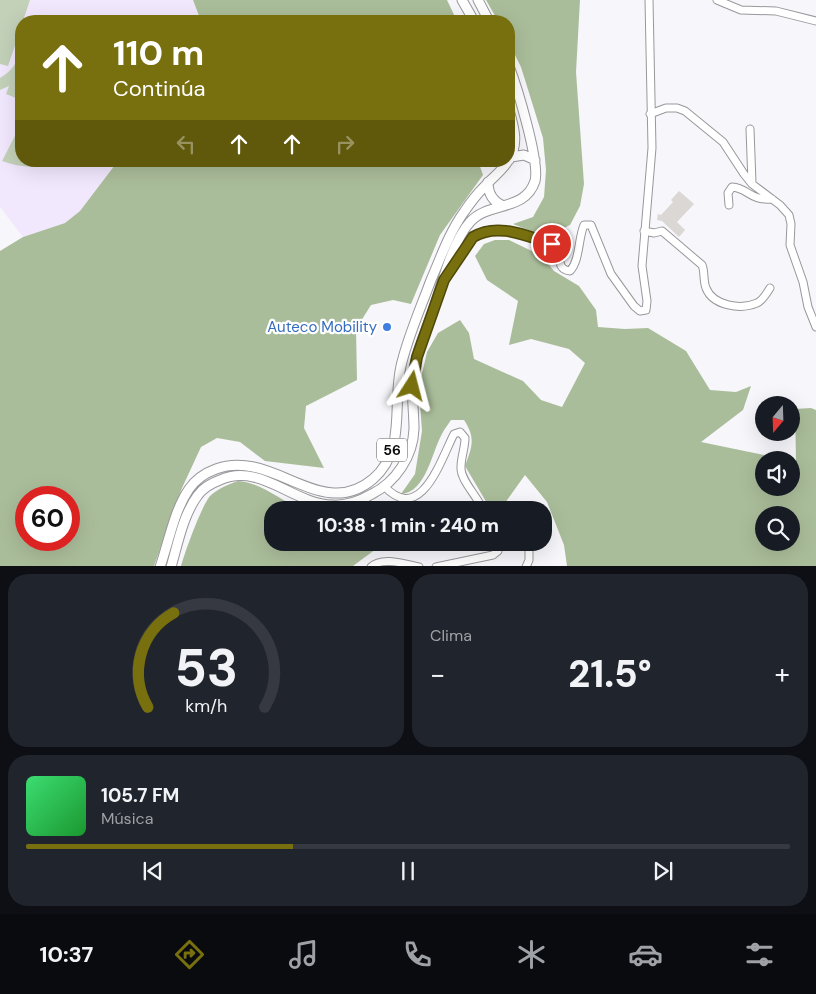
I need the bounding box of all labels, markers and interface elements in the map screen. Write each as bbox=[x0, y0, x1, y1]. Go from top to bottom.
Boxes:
text: 110 m bbox=[113, 30, 204, 76]
icon: ahead bbox=[30, 35, 95, 100]
text: Continúa bbox=[113, 74, 206, 103]
icon: left bbox=[172, 130, 200, 158]
icon: ahead bbox=[225, 130, 253, 158]
icon: ahead bbox=[278, 130, 306, 158]
icon: right bbox=[331, 130, 359, 158]
pin bbox=[531, 223, 573, 265]
icon: arrive bbox=[538, 230, 566, 258]
place label: Auteco Mobility bbox=[267, 317, 378, 337]
marker: Auteco Mobility bbox=[381, 321, 393, 333]
position arrow bbox=[385, 359, 437, 411]
north arrow bbox=[755, 396, 800, 441]
map controls bbox=[755, 396, 800, 551]
road number: 56 bbox=[377, 438, 407, 462]
button: sound bbox=[755, 451, 800, 496]
speed limit sign: 60 bbox=[15, 486, 80, 551]
button: search bbox=[755, 506, 800, 551]
text: 10:38 · 1 min · 240 m bbox=[317, 513, 499, 538]
text: Clima bbox=[430, 625, 472, 646]
text: 53 bbox=[174, 634, 238, 702]
text: 21.5° bbox=[568, 649, 652, 699]
text: − bbox=[430, 656, 445, 693]
text: + bbox=[775, 656, 790, 693]
text: km/h bbox=[185, 694, 227, 718]
text: 105.7 FM bbox=[101, 783, 179, 808]
text: Música bbox=[101, 808, 153, 829]
icon: previous bbox=[139, 857, 167, 885]
icon: pause bbox=[394, 857, 422, 885]
icon: next bbox=[649, 857, 677, 885]
icon: directions bbox=[172, 937, 207, 972]
icon: music bbox=[286, 937, 321, 972]
icon: phone bbox=[400, 937, 435, 972]
icon: climate bbox=[514, 937, 549, 972]
icon: car bbox=[628, 937, 663, 972]
icon: filters bbox=[742, 937, 777, 972]
text: 10:37 bbox=[39, 940, 93, 969]

